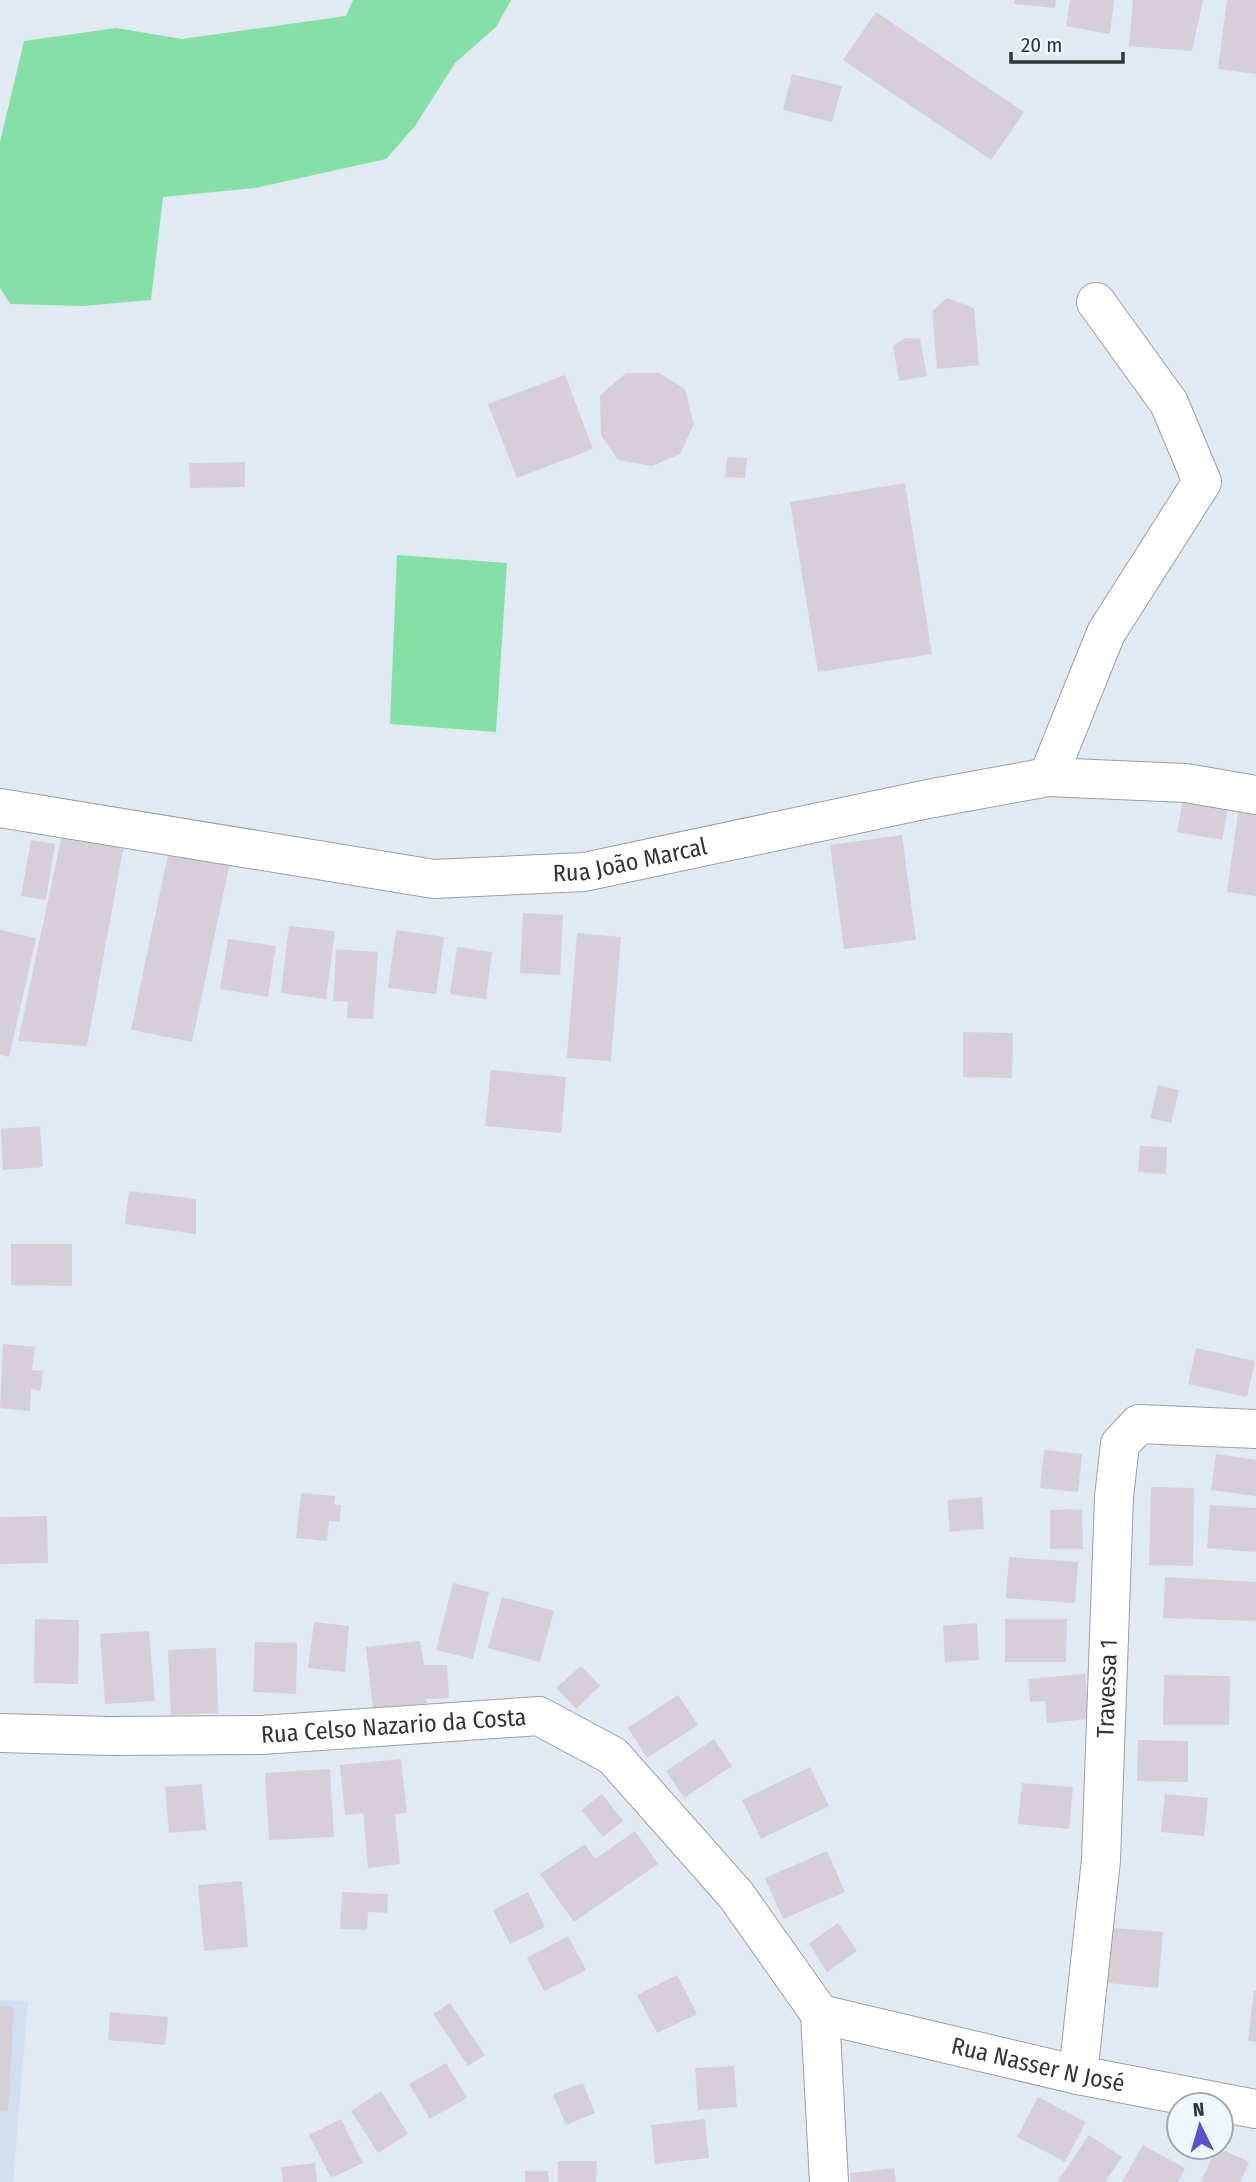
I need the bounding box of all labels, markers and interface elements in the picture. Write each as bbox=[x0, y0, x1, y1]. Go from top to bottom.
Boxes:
scale bar bbox=[1011, 21, 1123, 65]
text: 20 m bbox=[1021, 32, 1062, 58]
street label: Rua João Marcal bbox=[552, 832, 710, 887]
street label: Travessa 1 bbox=[1091, 1638, 1123, 1738]
street label: Rua Celso Nazario da Costa bbox=[260, 1703, 527, 1749]
street label: Rua Nasser N José bbox=[949, 2032, 1127, 2098]
north arrow bbox=[1165, 2091, 1235, 2161]
text: N bbox=[1192, 2098, 1205, 2122]

